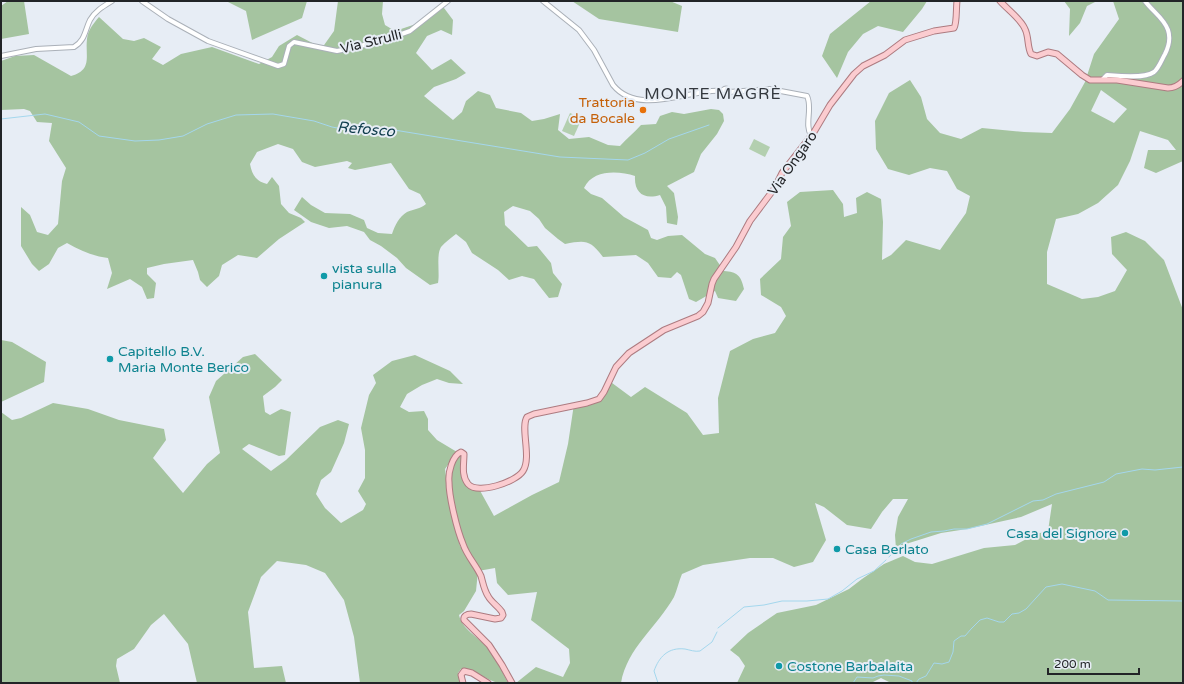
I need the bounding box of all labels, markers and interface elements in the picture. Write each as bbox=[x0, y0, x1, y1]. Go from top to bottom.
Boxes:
street label: Via Strulli bbox=[339, 26, 404, 57]
district label: MONTE MAGRÈ bbox=[644, 84, 782, 104]
place label: Trattoria da Bocale bbox=[570, 94, 635, 127]
marker: Trattoria da Bocale bbox=[638, 105, 648, 115]
water label: Refosco bbox=[336, 118, 396, 141]
street label: Via Ongaro bbox=[764, 128, 821, 199]
place label: vista sulla pianura bbox=[332, 260, 397, 293]
marker: vista sulla pianura bbox=[319, 271, 329, 281]
place label: Capitello B.V. Maria Monte Berico bbox=[118, 343, 249, 376]
marker: Capitello B.V. Maria Monte Berico bbox=[105, 354, 115, 364]
place label: Casa del Signore bbox=[1006, 525, 1117, 542]
marker: Casa del Signore bbox=[1120, 528, 1130, 538]
place label: Casa Berlato bbox=[845, 541, 929, 558]
marker: Casa Berlato bbox=[832, 544, 842, 554]
scale bar bbox=[1048, 650, 1139, 676]
text: 200 m bbox=[1054, 657, 1091, 671]
place label: Costone Barbalaita bbox=[787, 658, 913, 675]
marker: Costone Barbalaita bbox=[774, 661, 784, 671]

